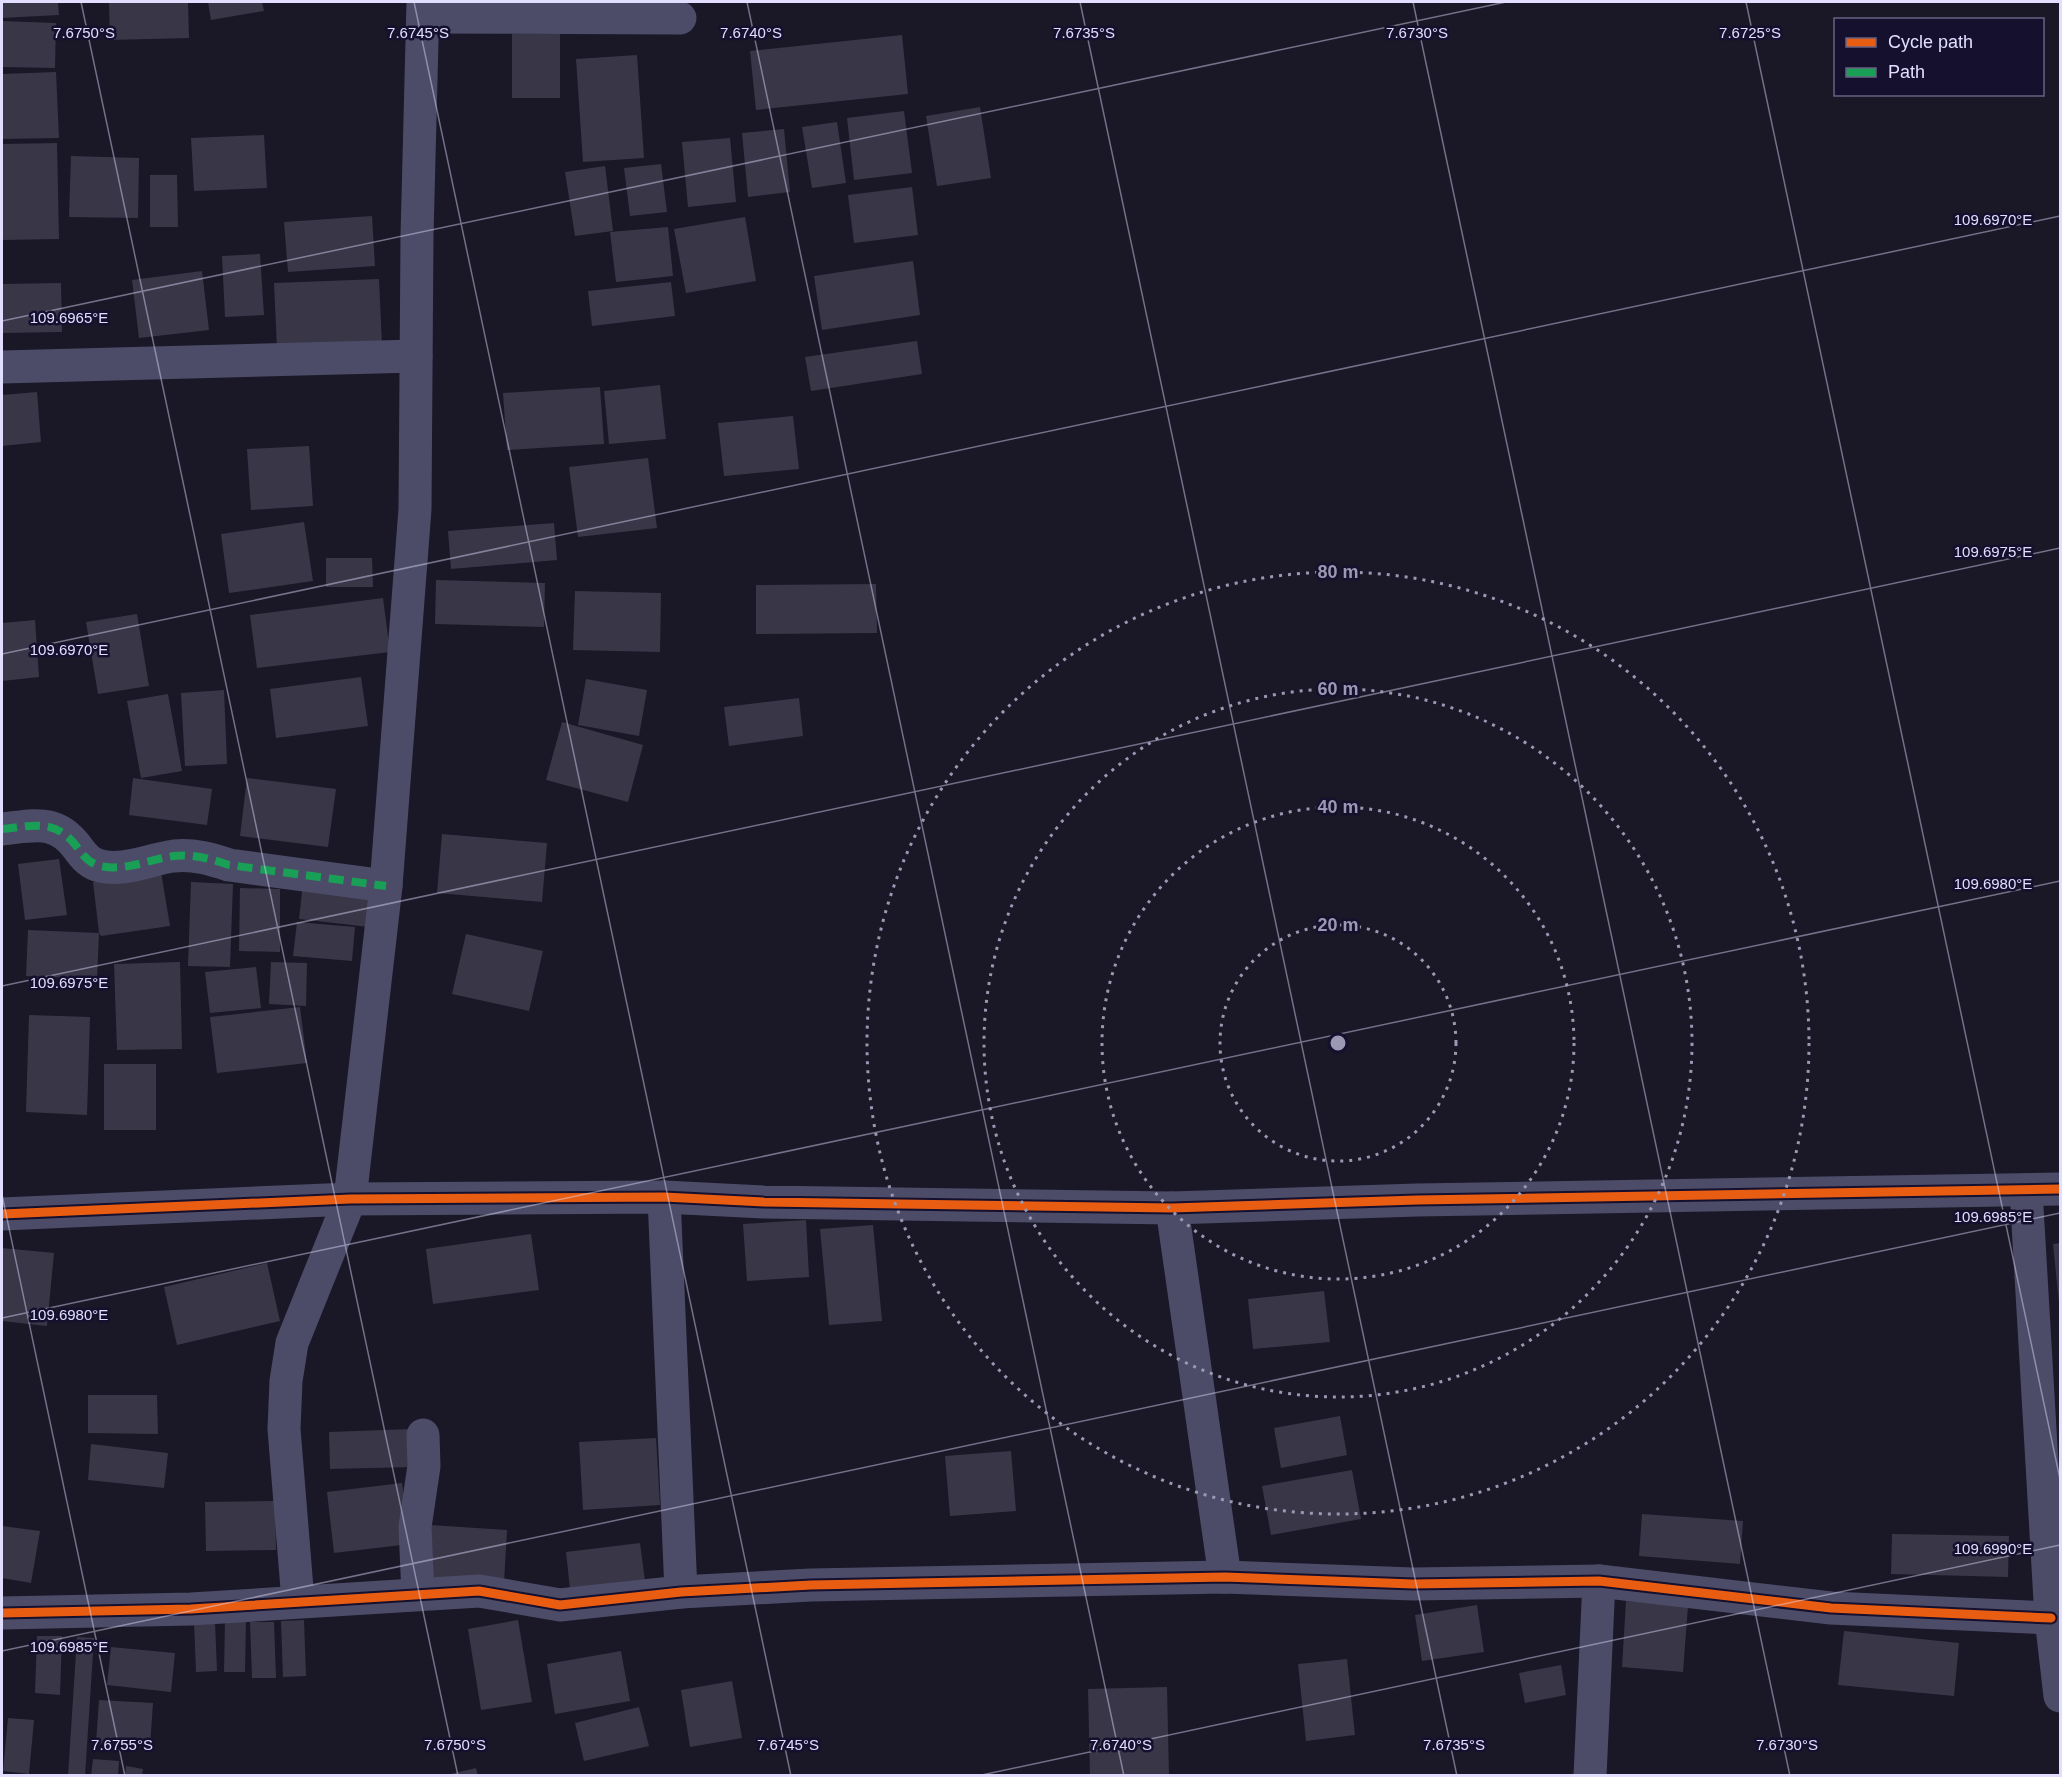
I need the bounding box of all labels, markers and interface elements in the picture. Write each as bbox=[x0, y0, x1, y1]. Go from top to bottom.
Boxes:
legend bbox=[1834, 18, 2044, 96]
text: 7.6750°S bbox=[53, 24, 115, 41]
text: 7.6745°S bbox=[387, 24, 449, 41]
text: 7.6740°S bbox=[720, 24, 782, 41]
text: 7.6735°S bbox=[1053, 24, 1115, 41]
text: 7.6730°S bbox=[1386, 24, 1448, 41]
text: 7.6725°S bbox=[1719, 24, 1781, 41]
text: Cycle path bbox=[1888, 32, 1973, 52]
text: Path bbox=[1888, 62, 1925, 82]
text: 109.6970°E bbox=[1954, 211, 2032, 228]
text: 109.6965°E bbox=[30, 309, 108, 326]
text: 109.6975°E bbox=[1954, 543, 2032, 560]
text: 80 m bbox=[1317, 562, 1359, 582]
text: 109.6970°E bbox=[30, 641, 108, 658]
text: 60 m bbox=[1317, 679, 1359, 699]
text: 40 m bbox=[1317, 797, 1359, 817]
text: 109.6980°E bbox=[1954, 875, 2032, 892]
text: 20 m bbox=[1317, 915, 1359, 935]
text: 109.6975°E bbox=[30, 974, 108, 991]
centre of rings bbox=[1328, 1033, 1348, 1053]
text: 109.6985°E bbox=[1954, 1208, 2032, 1225]
text: 109.6980°E bbox=[30, 1306, 108, 1323]
text: 109.6990°E bbox=[1954, 1540, 2032, 1557]
text: 109.6985°E bbox=[30, 1638, 108, 1655]
text: 7.6755°S bbox=[91, 1736, 153, 1753]
text: 7.6750°S bbox=[424, 1736, 486, 1753]
text: 7.6745°S bbox=[757, 1736, 819, 1753]
text: 7.6740°S bbox=[1090, 1736, 1152, 1753]
text: 7.6735°S bbox=[1423, 1736, 1485, 1753]
text: 7.6730°S bbox=[1756, 1736, 1818, 1753]

